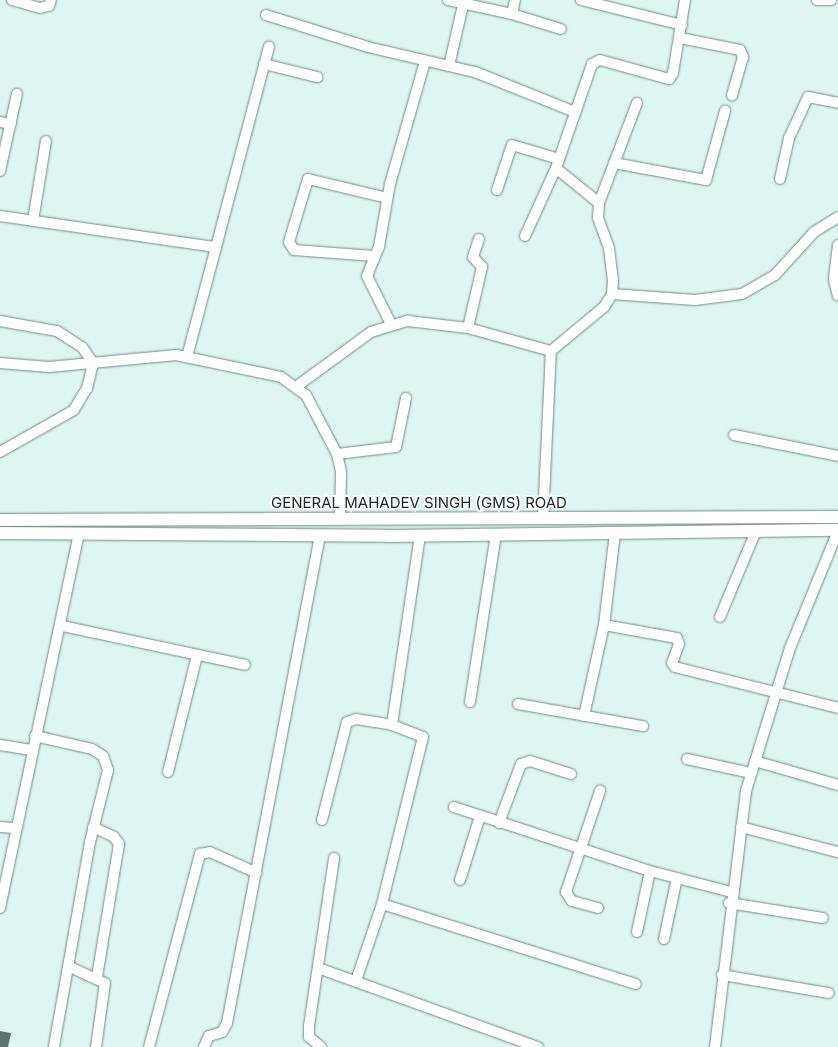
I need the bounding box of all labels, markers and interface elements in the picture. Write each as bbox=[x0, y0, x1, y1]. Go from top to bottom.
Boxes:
street label: GENERAL MAHADEV SINGH (GMS) ROAD bbox=[271, 494, 567, 512]

